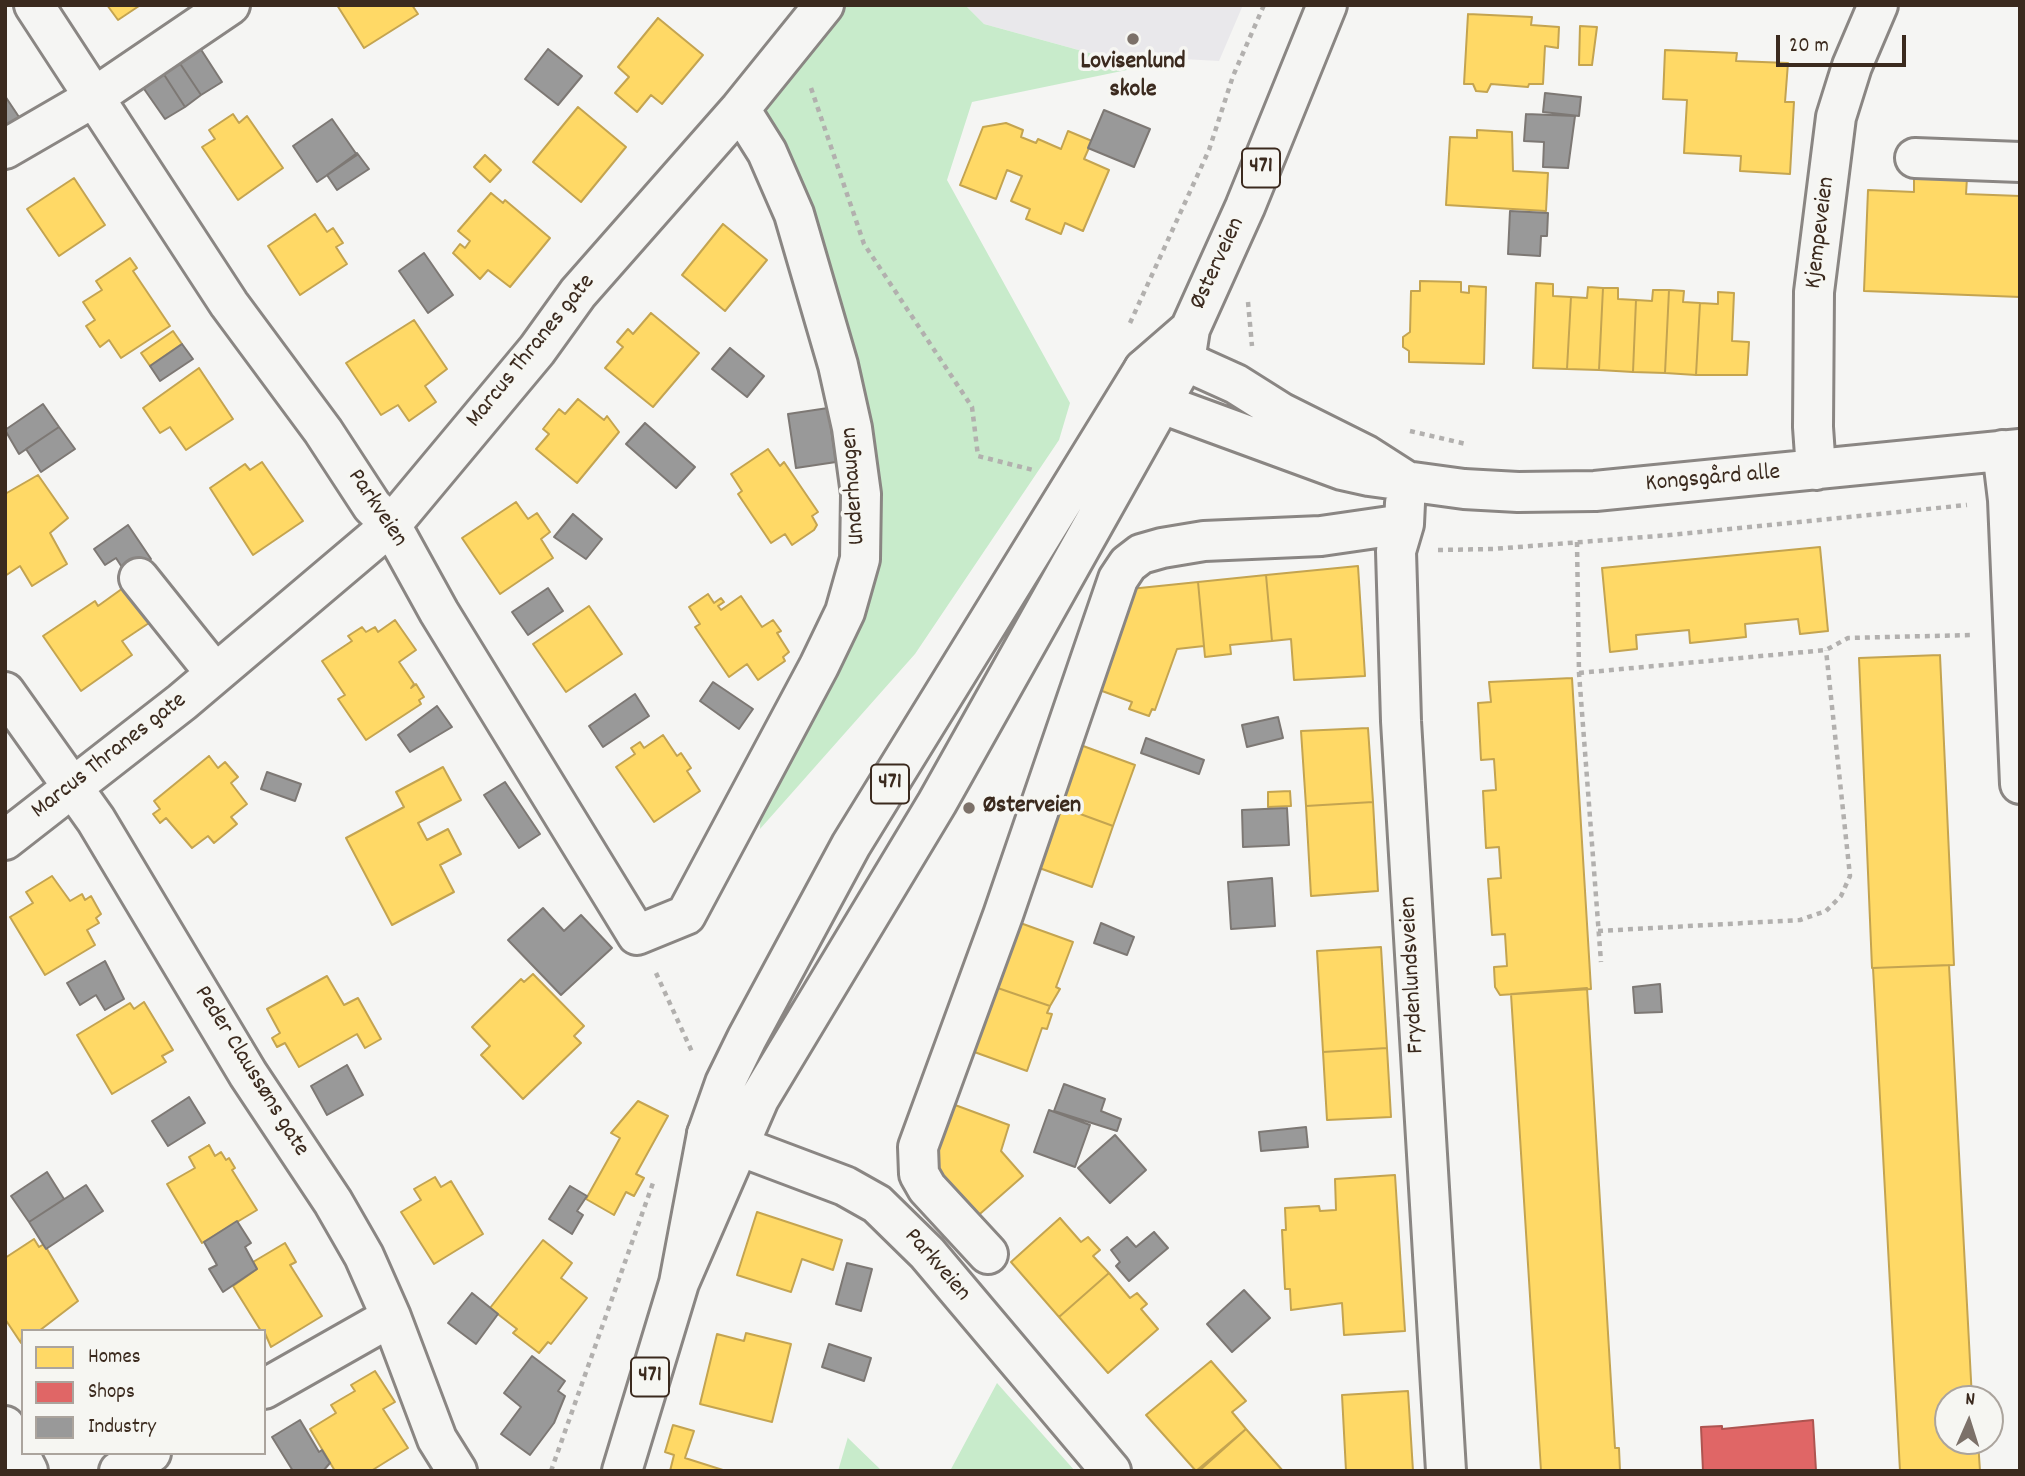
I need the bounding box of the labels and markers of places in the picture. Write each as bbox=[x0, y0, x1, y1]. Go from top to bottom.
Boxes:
marker: Lovisenlund skole bbox=[1125, 31, 1141, 47]
place label: Lovisenlund skole bbox=[1080, 50, 1186, 106]
place label: Østerveien bbox=[983, 794, 1081, 822]
marker: Østerveien bbox=[961, 800, 977, 816]

